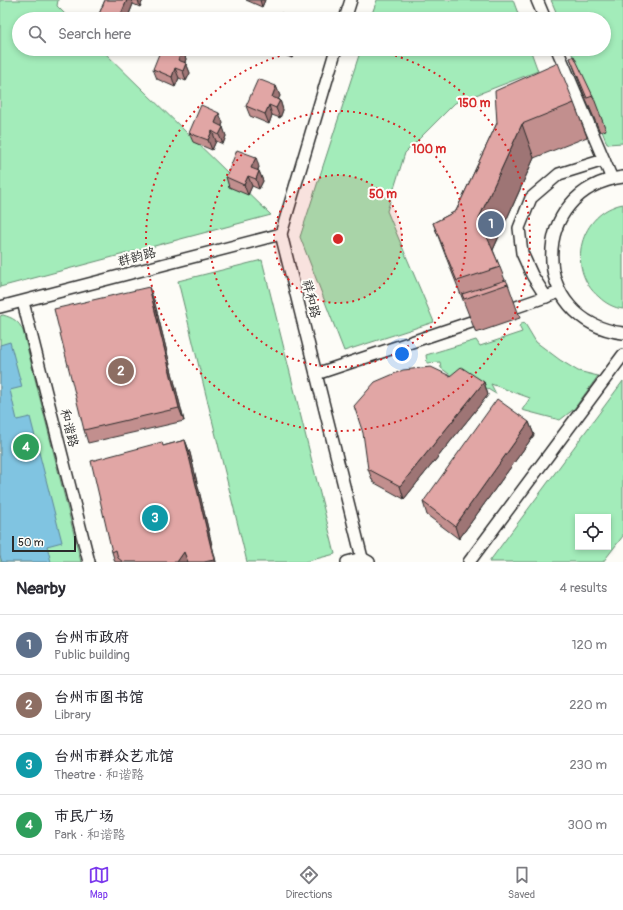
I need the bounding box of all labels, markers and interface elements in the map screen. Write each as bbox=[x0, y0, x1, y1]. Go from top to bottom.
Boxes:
search box bbox=[12, 12, 611, 56]
icon: search bbox=[26, 23, 48, 45]
text: Search here bbox=[58, 25, 131, 44]
text: 150 m bbox=[458, 96, 491, 111]
text: 100 m bbox=[412, 142, 447, 157]
text: 50 m bbox=[369, 187, 397, 202]
pin: 1 bbox=[478, 209, 504, 239]
centre of rings bbox=[331, 232, 345, 246]
street label: 群韵路 bbox=[116, 244, 158, 270]
street label: 祥和路 bbox=[299, 278, 323, 320]
your location bbox=[392, 344, 412, 364]
pin: 2 bbox=[108, 356, 134, 386]
street label: 和谐路 bbox=[57, 407, 81, 449]
pin: 4 bbox=[13, 432, 39, 462]
pin: 3 bbox=[142, 503, 168, 533]
map controls bbox=[575, 514, 611, 550]
button: locate bbox=[575, 514, 611, 550]
scale bar bbox=[12, 534, 76, 553]
text: 50 m bbox=[18, 536, 44, 549]
text: Nearby bbox=[16, 578, 65, 599]
text: 4 results bbox=[560, 580, 607, 596]
text: 台州市政府 bbox=[54, 628, 129, 647]
text: 1 bbox=[26, 637, 32, 653]
text: 120 m bbox=[571, 637, 607, 653]
text: Public building bbox=[54, 647, 130, 663]
text: 台州市图书馆 bbox=[54, 688, 144, 707]
text: 2 bbox=[25, 697, 33, 713]
text: 220 m bbox=[569, 697, 607, 713]
text: Library bbox=[54, 707, 91, 723]
text: 台州市群众艺术馆 bbox=[54, 747, 174, 766]
text: 3 bbox=[25, 757, 33, 773]
text: 230 m bbox=[570, 757, 607, 773]
text: Theatre · 和谐路 bbox=[54, 767, 144, 783]
text: 市民广场 bbox=[54, 807, 114, 826]
text: 4 bbox=[25, 817, 33, 833]
text: 300 m bbox=[568, 817, 607, 833]
text: Park · 和谐路 bbox=[54, 827, 126, 843]
tab: Map bbox=[88, 864, 110, 901]
tab: Directions bbox=[286, 864, 332, 901]
tab: Saved bbox=[508, 864, 535, 901]

